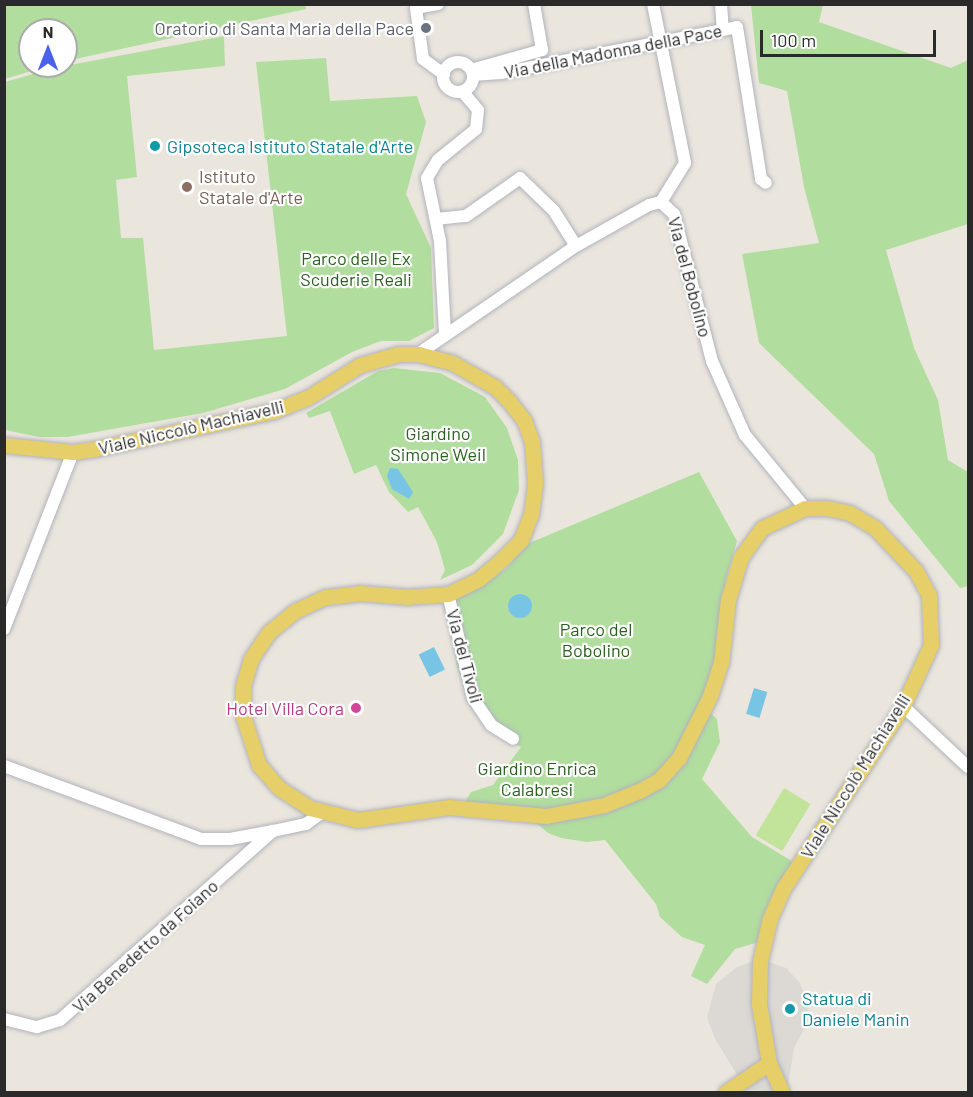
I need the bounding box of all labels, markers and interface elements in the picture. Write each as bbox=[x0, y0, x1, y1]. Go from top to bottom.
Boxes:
place label: Oratorio di Santa Maria della Pace bbox=[155, 17, 414, 39]
north arrow bbox=[18, 18, 78, 78]
scale bar bbox=[763, 18, 938, 56]
street label: Via della Madonna della Pace bbox=[502, 19, 724, 83]
marker: Oratorio di Santa Maria della Pace bbox=[419, 21, 433, 35]
text: N bbox=[43, 22, 53, 41]
text: 100 m bbox=[771, 29, 816, 51]
place label: Gipsoteca Istituto Statale d'Arte bbox=[167, 135, 413, 157]
marker: Gipsoteca Istituto Statale d'Arte bbox=[148, 139, 162, 153]
place label: Istituto Statale d'Arte bbox=[199, 166, 303, 208]
marker: Istituto Statale d'Arte bbox=[180, 180, 194, 194]
street label: Via del Bobolino bbox=[664, 214, 716, 340]
park label: Parco delle Ex Scuderie Reali bbox=[300, 248, 412, 290]
street label: Viale Niccolò Machiavelli bbox=[96, 395, 286, 459]
park label: Giardino Simone Weil bbox=[390, 423, 486, 466]
street label: Via del Tivoli bbox=[442, 607, 488, 705]
park label: Parco del Bobolino bbox=[560, 619, 632, 662]
street label: Viale Niccolò Machiavelli bbox=[796, 690, 914, 862]
place label: Hotel Villa Cora bbox=[226, 697, 344, 719]
marker: Hotel Villa Cora bbox=[349, 701, 363, 715]
park label: Giardino Enrica Calabresi bbox=[478, 758, 596, 800]
street label: Via Benedetto da Foiano bbox=[68, 875, 222, 1017]
place label: Statua di Daniele Manin bbox=[802, 988, 909, 1030]
marker: Statua di Daniele Manin bbox=[783, 1002, 797, 1016]

